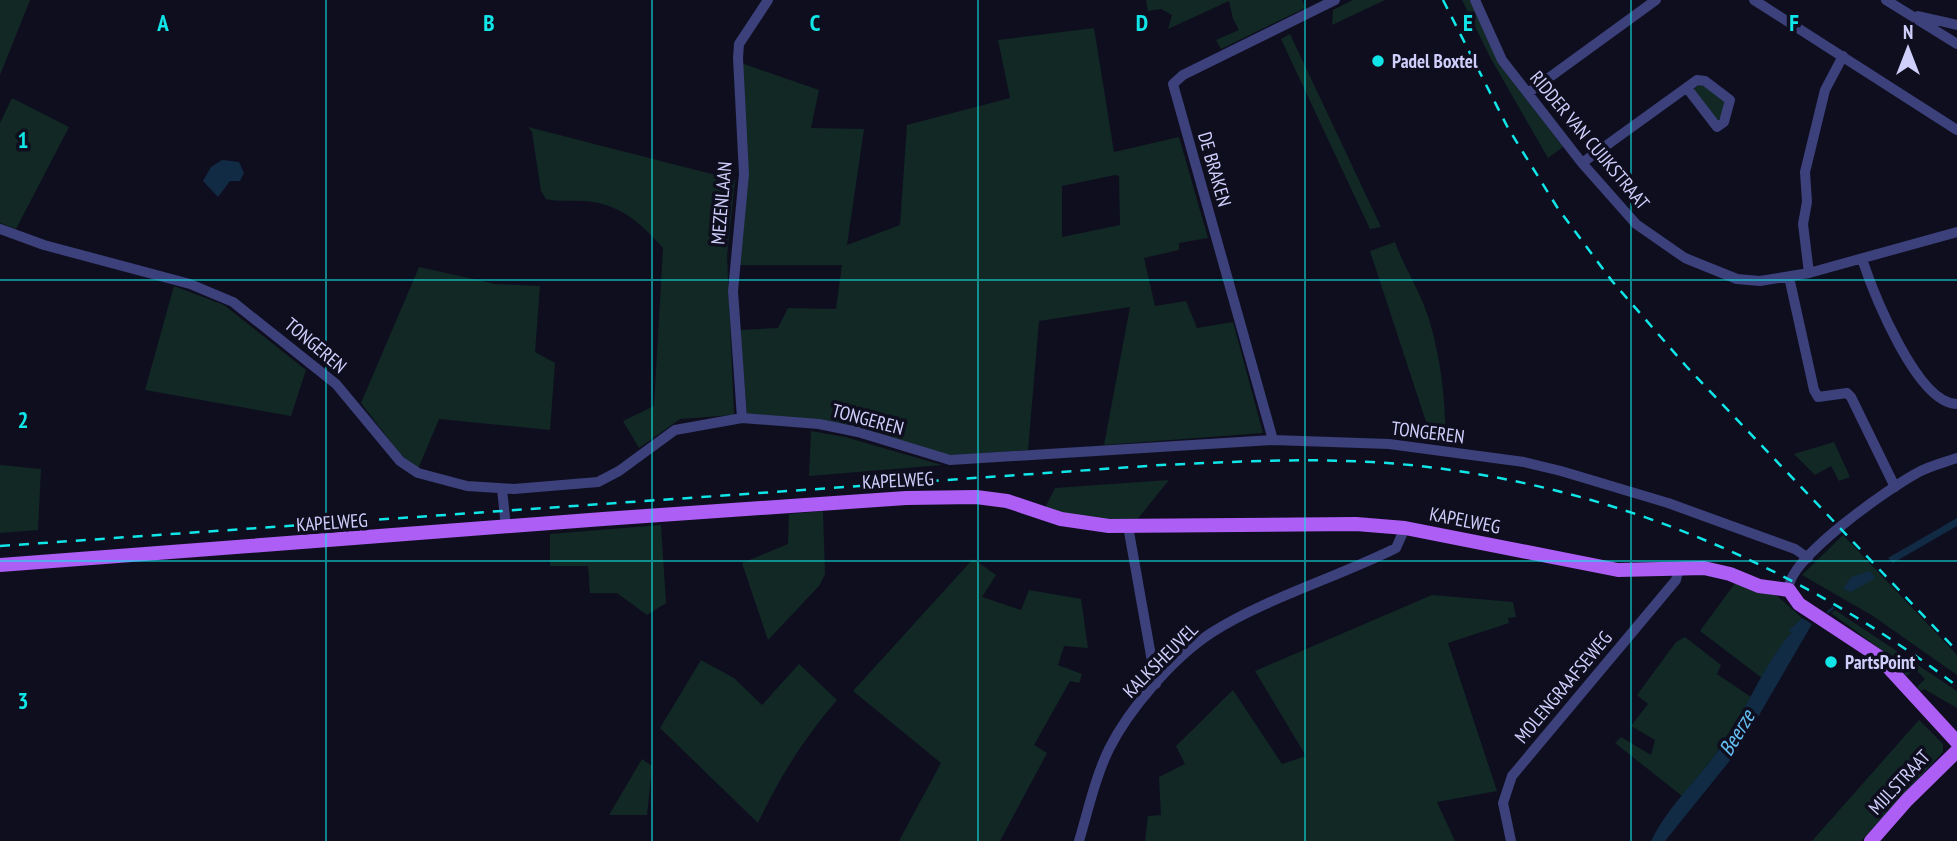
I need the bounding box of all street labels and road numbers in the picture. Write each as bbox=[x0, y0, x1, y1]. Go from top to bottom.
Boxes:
street label: RIDDER VAN CUIJKSTRAAT bbox=[1525, 66, 1655, 214]
street label: DE BRAKEN bbox=[1193, 129, 1237, 209]
street label: MEZENLAAN bbox=[705, 161, 737, 245]
street label: TONGEREN bbox=[280, 312, 352, 378]
street label: TONGEREN bbox=[829, 398, 907, 440]
street label: TONGEREN bbox=[1390, 416, 1466, 448]
street label: KAPELWEG bbox=[862, 466, 934, 494]
street label: KAPELWEG bbox=[1428, 501, 1502, 539]
street label: KAPELWEG bbox=[295, 508, 369, 536]
street label: KALKSHEUVEL bbox=[1117, 617, 1203, 703]
street label: MOLENGRAAFSEWEG bbox=[1509, 626, 1617, 748]
street label: MIJLSTRAAT bbox=[1863, 744, 1935, 819]

